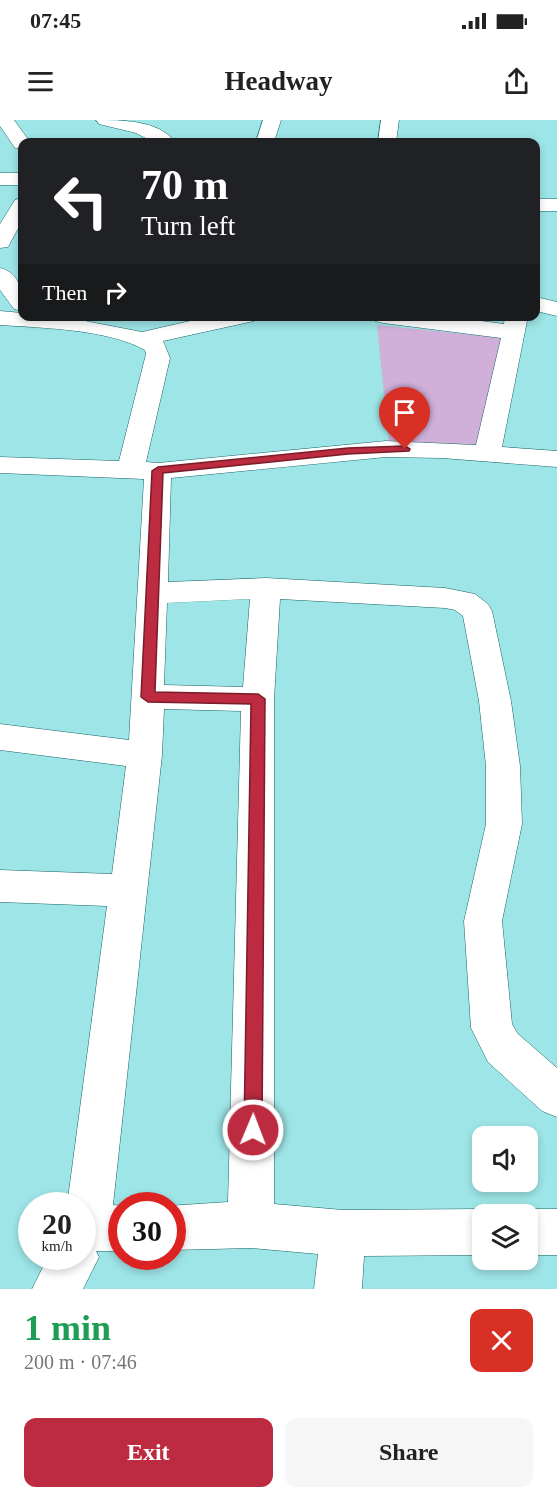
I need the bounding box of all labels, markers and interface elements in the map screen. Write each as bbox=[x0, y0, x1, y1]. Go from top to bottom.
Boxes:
text: 07:45 bbox=[30, 8, 81, 33]
icon: menu bbox=[24, 65, 57, 98]
icon: share bbox=[500, 65, 533, 98]
text: Headway bbox=[225, 66, 333, 96]
icon: left bbox=[42, 162, 120, 240]
text: 70 m bbox=[141, 162, 229, 208]
text: Turn left bbox=[141, 211, 235, 241]
icon: right bbox=[99, 276, 132, 309]
text: Then bbox=[42, 280, 87, 305]
pin bbox=[379, 387, 430, 449]
icon: arrive bbox=[388, 396, 421, 429]
position arrow bbox=[221, 1098, 285, 1162]
map controls bbox=[472, 1126, 538, 1270]
button: sound bbox=[472, 1126, 538, 1192]
speed limit sign: 30 bbox=[108, 1192, 186, 1270]
button: layers bbox=[472, 1204, 538, 1270]
text: 20 bbox=[42, 1207, 72, 1240]
text: km/h bbox=[42, 1238, 72, 1254]
text: 1 min bbox=[24, 1308, 111, 1348]
button: close bbox=[470, 1309, 533, 1372]
text: 200 m · 07:46 bbox=[24, 1351, 137, 1373]
button: Exit bbox=[24, 1418, 273, 1487]
button: Share bbox=[285, 1418, 533, 1487]

